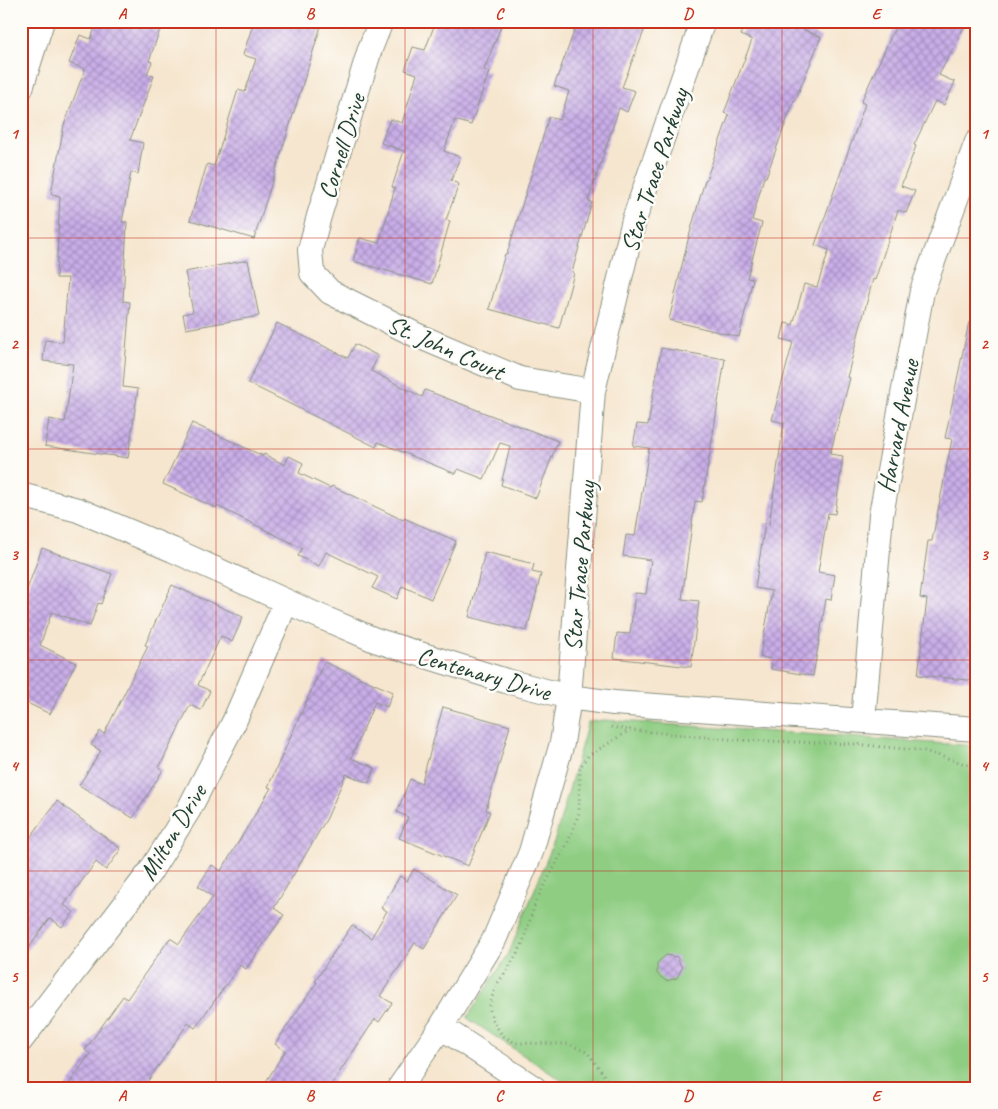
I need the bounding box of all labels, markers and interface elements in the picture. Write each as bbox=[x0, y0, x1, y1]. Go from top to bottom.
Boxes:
text: A bbox=[118, 4, 128, 24]
text: B bbox=[306, 4, 316, 24]
text: C bbox=[495, 4, 505, 24]
text: D bbox=[683, 4, 694, 24]
text: E bbox=[872, 4, 883, 24]
street label: Star Trace Parkway bbox=[613, 83, 697, 256]
street label: Cornell Drive bbox=[311, 88, 374, 203]
text: 1 bbox=[10, 124, 19, 144]
text: 1 bbox=[980, 124, 989, 144]
street label: St. John Court bbox=[382, 308, 511, 389]
text: 2 bbox=[10, 334, 19, 354]
text: 2 bbox=[980, 334, 989, 354]
street label: Harvard Avenue bbox=[869, 355, 927, 495]
street label: Star Trace Parkway bbox=[557, 478, 603, 652]
text: 3 bbox=[10, 545, 19, 565]
text: 3 bbox=[980, 545, 989, 565]
street label: Centenary Drive bbox=[413, 640, 556, 709]
text: 4 bbox=[10, 756, 19, 776]
text: 4 bbox=[980, 756, 989, 776]
street label: Milton Drive bbox=[132, 777, 215, 886]
text: 5 bbox=[11, 967, 20, 987]
text: 5 bbox=[981, 967, 990, 987]
text: A bbox=[118, 1086, 128, 1106]
text: B bbox=[306, 1086, 316, 1106]
text: C bbox=[495, 1086, 505, 1106]
text: D bbox=[683, 1086, 694, 1106]
text: E bbox=[872, 1086, 883, 1106]

